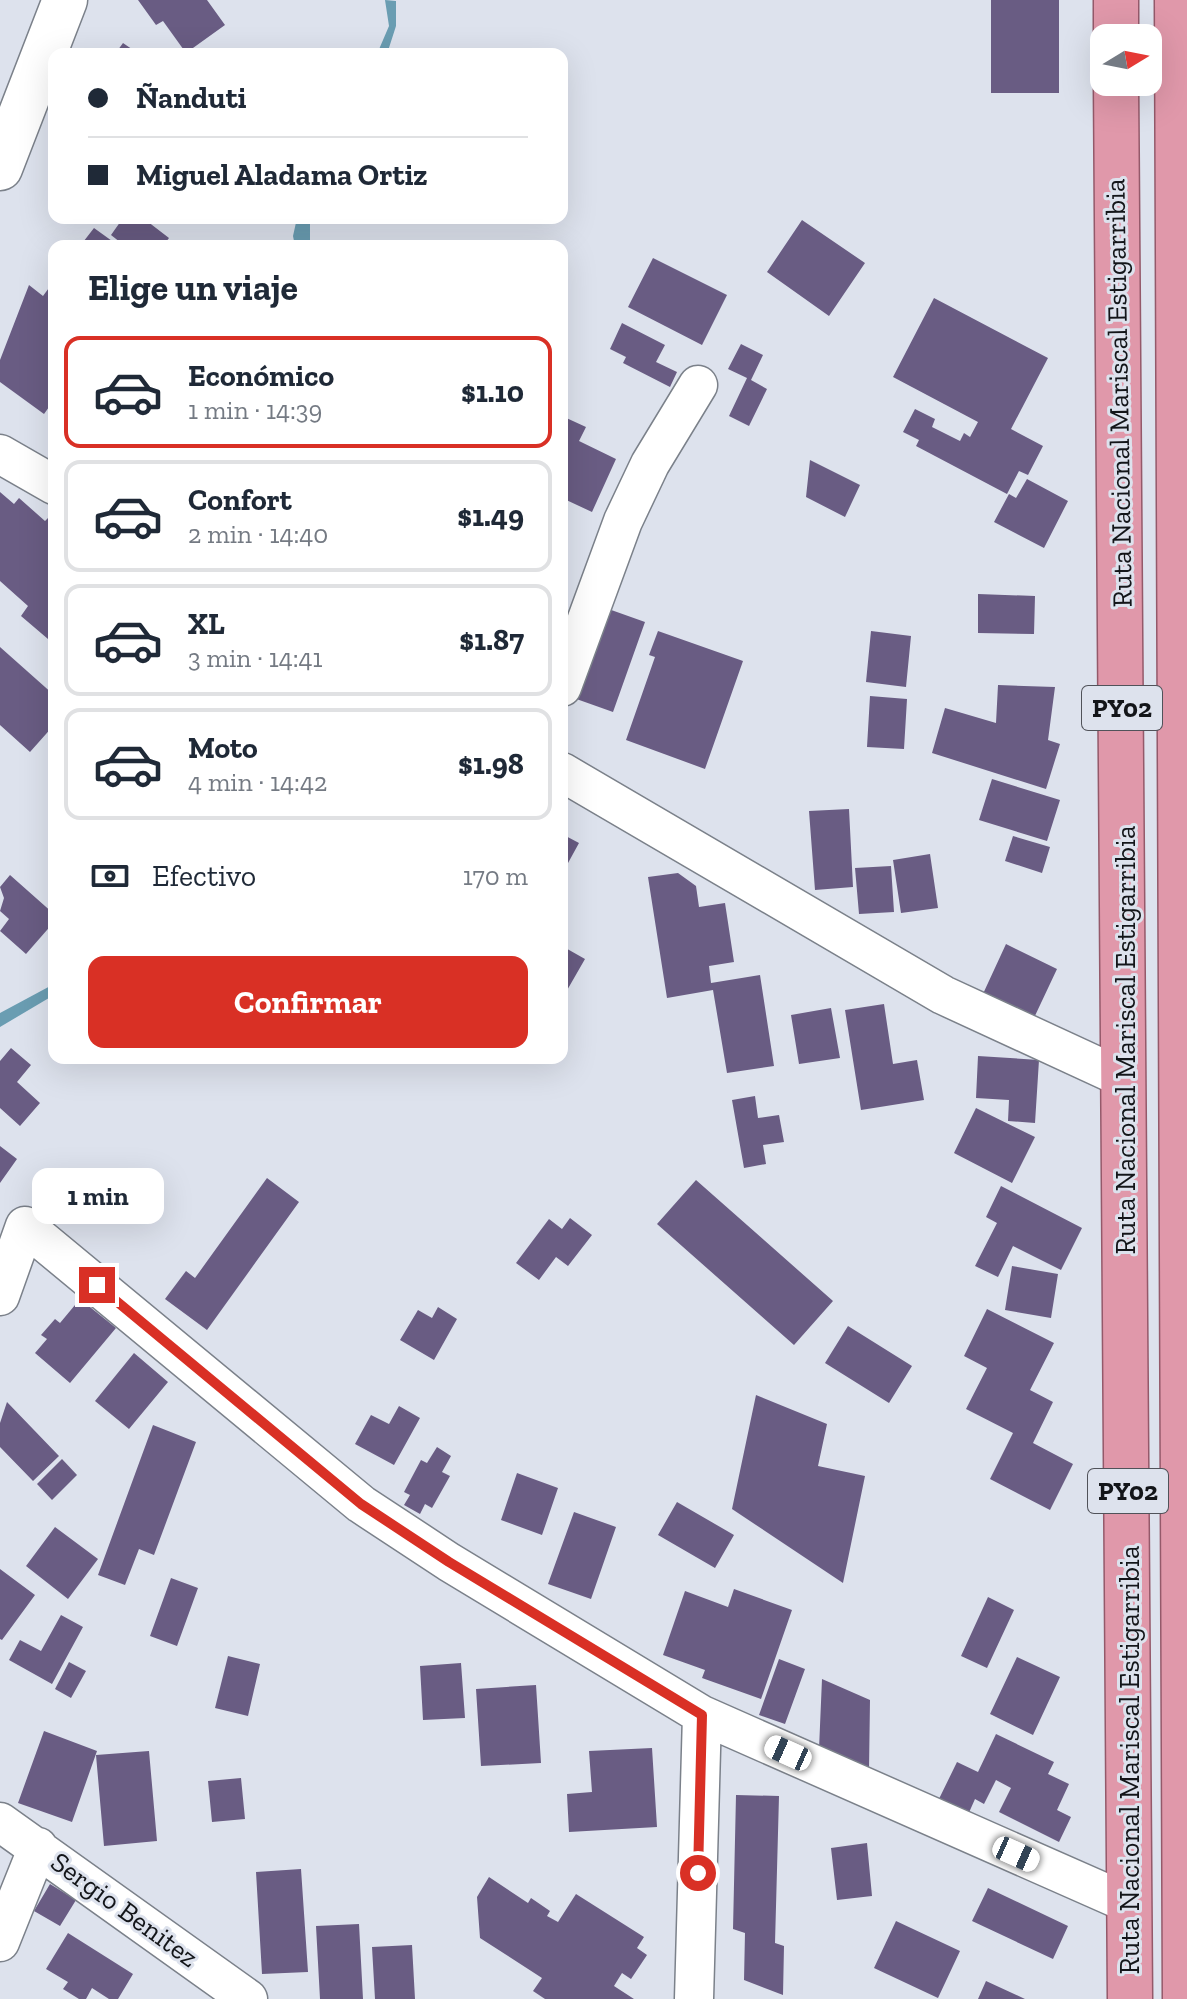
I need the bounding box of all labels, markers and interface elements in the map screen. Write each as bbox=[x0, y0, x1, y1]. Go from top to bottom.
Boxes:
north arrow bbox=[1090, 24, 1162, 96]
map controls bbox=[1090, 24, 1162, 96]
text: Ñanduti bbox=[136, 80, 247, 116]
text: Miguel Aladama Ortiz bbox=[136, 157, 428, 193]
street label: Ruta Nacional Mariscal Estigarribia bbox=[1098, 178, 1139, 608]
text: Elige un viaje bbox=[88, 266, 298, 309]
icon: car bbox=[92, 356, 164, 428]
text: Económico bbox=[188, 358, 334, 394]
text: $1.10 bbox=[461, 374, 524, 410]
text: 1 min · 14:39 bbox=[188, 394, 322, 426]
icon: car bbox=[92, 480, 164, 552]
text: Confort bbox=[188, 482, 292, 518]
text: $1.49 bbox=[457, 498, 524, 534]
text: 2 min · 14:40 bbox=[188, 518, 328, 550]
icon: car bbox=[92, 604, 164, 676]
text: XL bbox=[188, 606, 225, 642]
text: $1.87 bbox=[459, 622, 524, 658]
text: 3 min · 14:41 bbox=[188, 642, 323, 674]
road number: PY02 bbox=[1082, 686, 1162, 730]
icon: car bbox=[92, 728, 164, 800]
text: Moto bbox=[188, 730, 258, 766]
text: $1.98 bbox=[458, 746, 524, 782]
text: 4 min · 14:42 bbox=[188, 766, 327, 798]
street label: Ruta Nacional Mariscal Estigarribia bbox=[1109, 825, 1142, 1254]
icon: cash bbox=[88, 854, 132, 898]
text: Efectivo bbox=[152, 858, 256, 894]
text: 170 m bbox=[463, 860, 528, 892]
button: Confirmar bbox=[88, 956, 528, 1048]
callout: 1 min bbox=[31, 1169, 163, 1225]
text: 1 min bbox=[67, 1180, 129, 1212]
route end bbox=[79, 1267, 115, 1303]
road number: PY02 bbox=[1088, 1469, 1168, 1513]
street label: Ruta Nacional Mariscal Estigarribia bbox=[1113, 1545, 1146, 1974]
car bbox=[761, 1732, 815, 1774]
car bbox=[989, 1833, 1043, 1875]
street label: Sergio Benitez bbox=[45, 1845, 205, 1974]
route start bbox=[680, 1855, 716, 1891]

